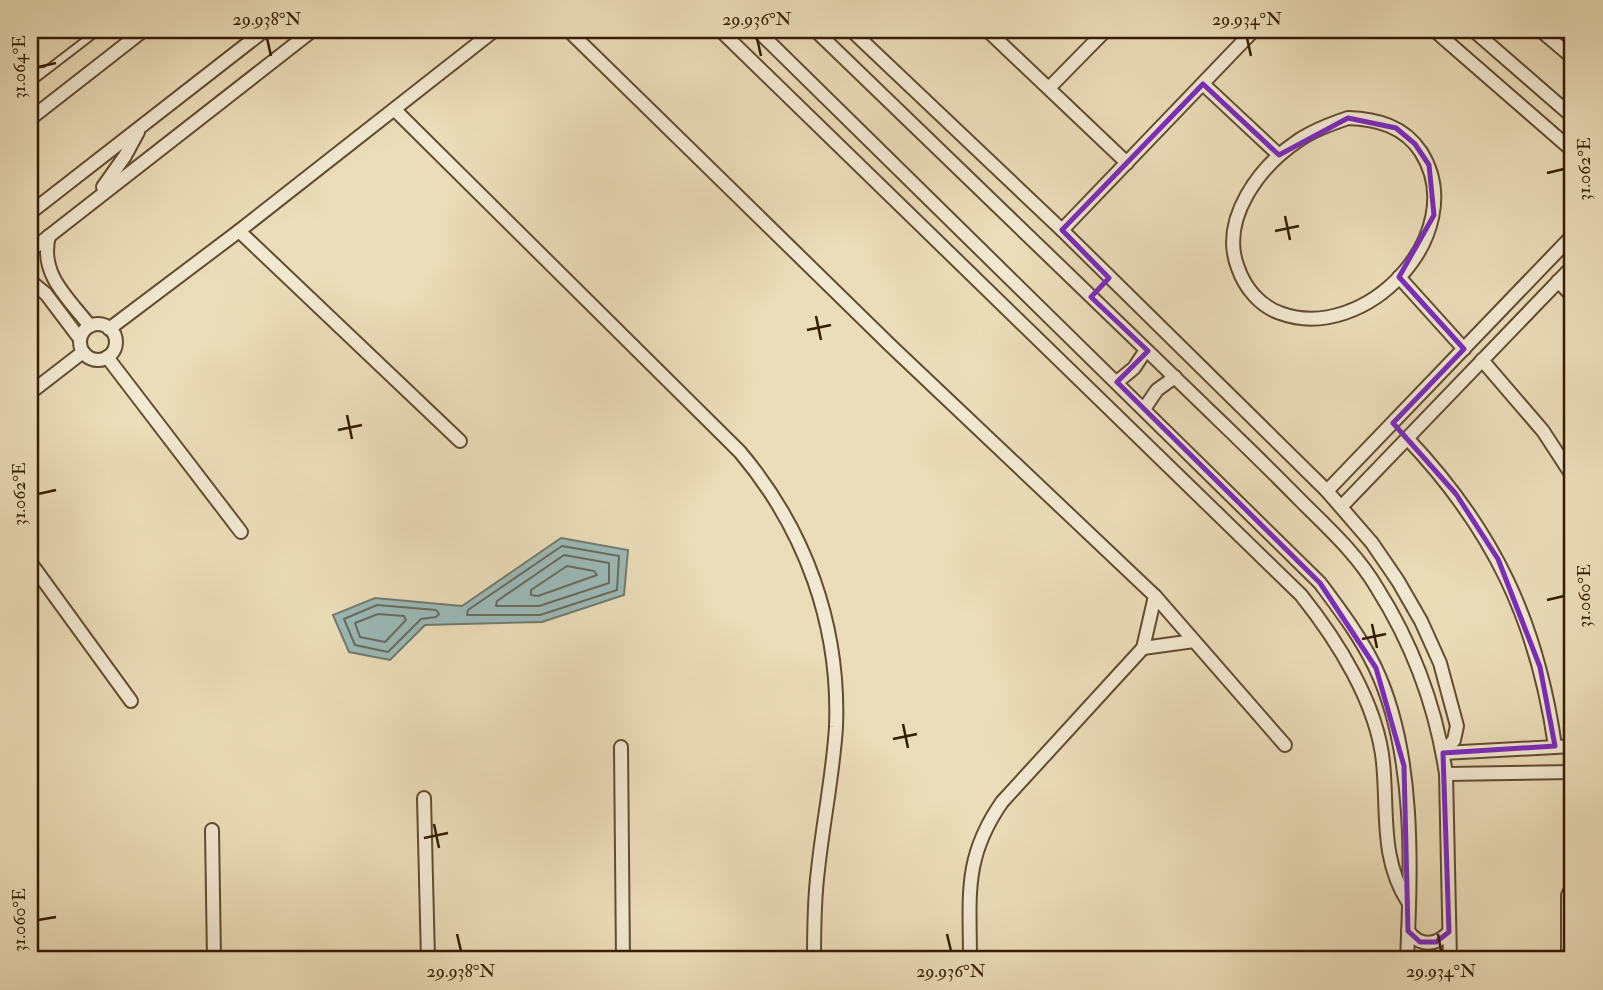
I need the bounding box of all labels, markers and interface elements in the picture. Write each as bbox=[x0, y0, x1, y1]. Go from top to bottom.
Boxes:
text: 29.938°N bbox=[233, 8, 301, 31]
text: 29.936°N bbox=[722, 8, 792, 31]
text: 29.934°N bbox=[1212, 8, 1282, 31]
text: 31.064°E bbox=[8, 35, 31, 99]
text: 31.062°E bbox=[1573, 137, 1596, 201]
text: 31.062°E bbox=[8, 462, 31, 526]
text: 31.060°E bbox=[1573, 564, 1596, 628]
text: 31.060°E bbox=[8, 888, 31, 952]
text: 29.938°N bbox=[427, 960, 495, 983]
text: 29.936°N bbox=[916, 960, 986, 983]
text: 29.934°N bbox=[1406, 960, 1476, 983]

